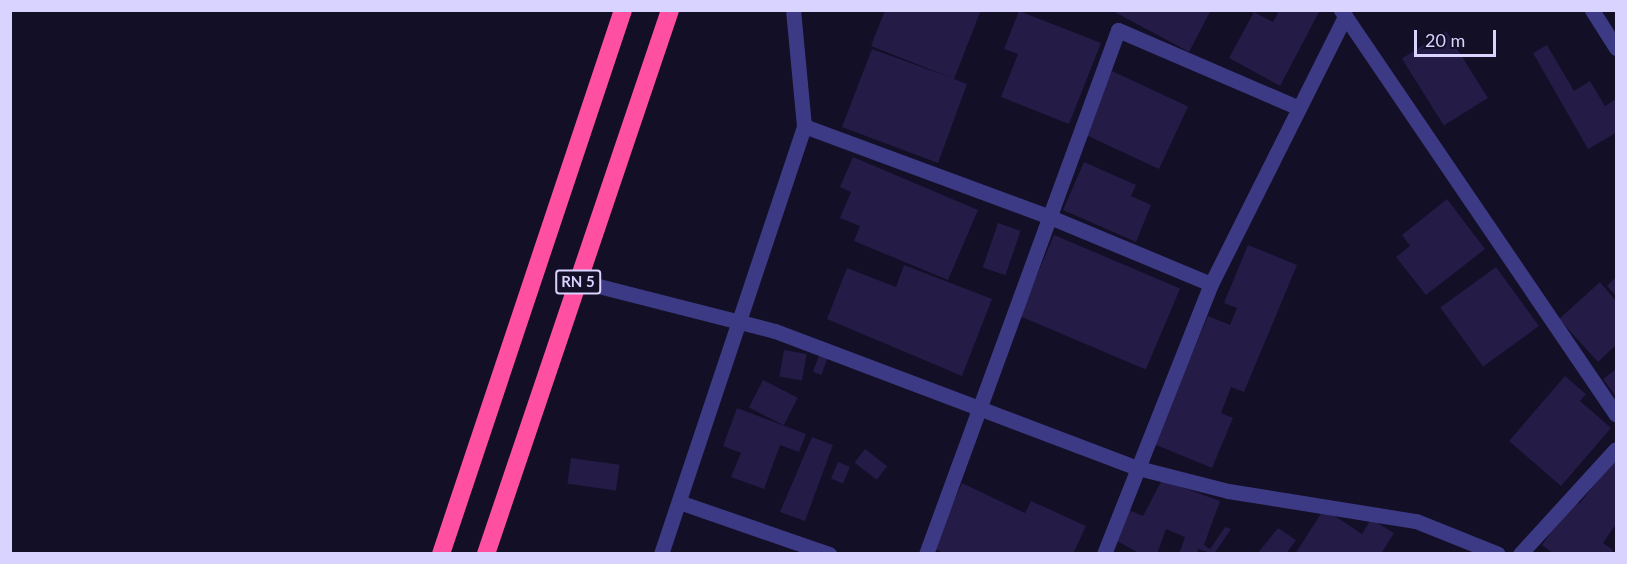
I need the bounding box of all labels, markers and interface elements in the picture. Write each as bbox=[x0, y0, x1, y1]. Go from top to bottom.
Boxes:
scale bar bbox=[1417, 18, 1500, 56]
text: 20 m bbox=[1425, 29, 1465, 51]
road number: RN 5 bbox=[554, 270, 602, 294]

